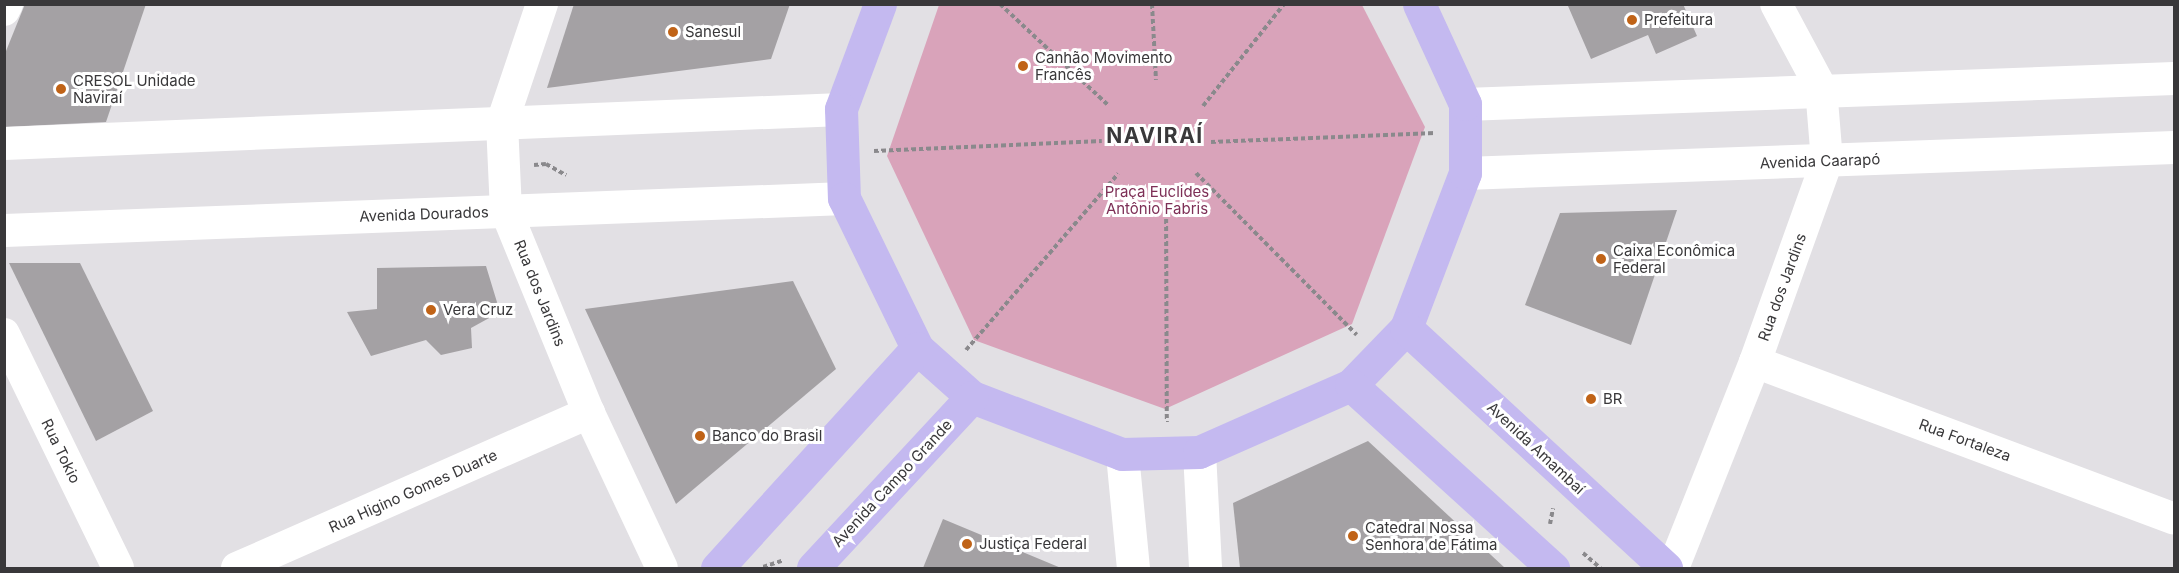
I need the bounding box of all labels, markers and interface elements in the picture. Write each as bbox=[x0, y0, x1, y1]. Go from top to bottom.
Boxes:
place label: Prefeitura bbox=[1644, 11, 1713, 29]
marker: Prefeitura bbox=[1625, 13, 1639, 27]
place label: Sanesul bbox=[685, 23, 741, 41]
marker: Sanesul bbox=[666, 25, 680, 39]
place label: Canhão Movimento Francês bbox=[1035, 48, 1173, 83]
marker: Canhão Movimento Francês bbox=[1016, 59, 1030, 73]
place label: CRESOL Unidade Naviraí bbox=[73, 71, 196, 106]
marker: CRESOL Unidade Naviraí bbox=[54, 82, 68, 96]
district label: NAVIRAÍ bbox=[1106, 123, 1204, 149]
street label: Avenida Caarapó bbox=[1759, 150, 1881, 172]
park label: Praça Euclides Antônio Fabris bbox=[1105, 182, 1209, 217]
street label: Avenida Dourados bbox=[359, 203, 489, 225]
street label: Rua dos Jardins bbox=[1754, 231, 1810, 343]
street label: Rua dos Jardins bbox=[510, 237, 570, 349]
place label: Caixa Econômica Federal bbox=[1613, 241, 1735, 276]
marker: Caixa Econômica Federal bbox=[1594, 252, 1608, 266]
place label: Vera Cruz bbox=[443, 301, 513, 319]
marker: Vera Cruz bbox=[424, 303, 438, 317]
place label: BR bbox=[1603, 390, 1622, 408]
marker: BR bbox=[1584, 392, 1598, 406]
street label: Avenida Amambaí bbox=[1483, 398, 1589, 498]
street label: Rua Fortaleza bbox=[1917, 415, 2013, 465]
street label: Rua Tokio bbox=[38, 416, 84, 486]
street label: Avenida Campo Grande bbox=[828, 416, 956, 550]
place label: Banco do Brasil bbox=[712, 427, 822, 445]
marker: Banco do Brasil bbox=[693, 429, 707, 443]
street label: Rua Higino Gomes Duarte bbox=[326, 446, 500, 536]
place label: Catedral Nossa Senhora de Fátima bbox=[1365, 518, 1498, 553]
marker: Catedral Nossa Senhora de Fátima bbox=[1346, 529, 1360, 543]
place label: Justiça Federal bbox=[979, 535, 1087, 553]
marker: Justiça Federal bbox=[960, 537, 974, 551]

